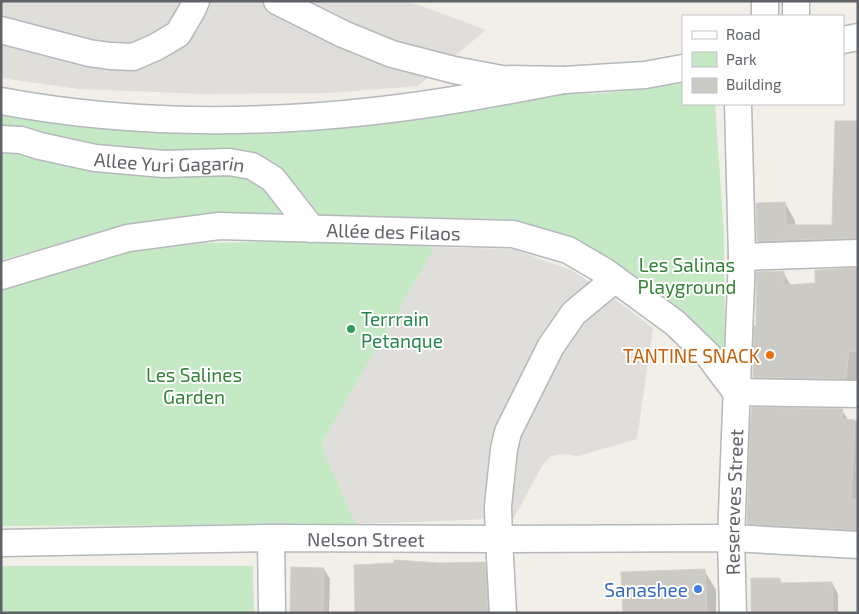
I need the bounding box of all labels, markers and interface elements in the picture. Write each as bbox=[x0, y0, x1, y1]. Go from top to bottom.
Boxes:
legend bbox=[682, 15, 844, 105]
text: Road bbox=[726, 25, 761, 43]
text: Park bbox=[726, 50, 757, 68]
text: Building bbox=[726, 75, 782, 93]
street label: Allee Yuri Gagarin bbox=[93, 146, 247, 176]
street label: Allée des Filaos bbox=[326, 217, 461, 244]
park label: Les Salinas Playground bbox=[638, 253, 736, 298]
place label: Terrrain Petanque bbox=[361, 307, 443, 352]
marker: Terrrain Petanque bbox=[345, 323, 357, 335]
place label: TANTINE SNACK bbox=[623, 344, 760, 367]
marker: TANTINE SNACK bbox=[764, 349, 776, 361]
park label: Les Salines Garden bbox=[146, 363, 242, 408]
street label: Resereves Street bbox=[719, 429, 747, 575]
street label: Nelson Street bbox=[307, 527, 425, 550]
place label: Sanashee bbox=[604, 578, 688, 601]
marker: Sanashee bbox=[692, 583, 704, 595]

